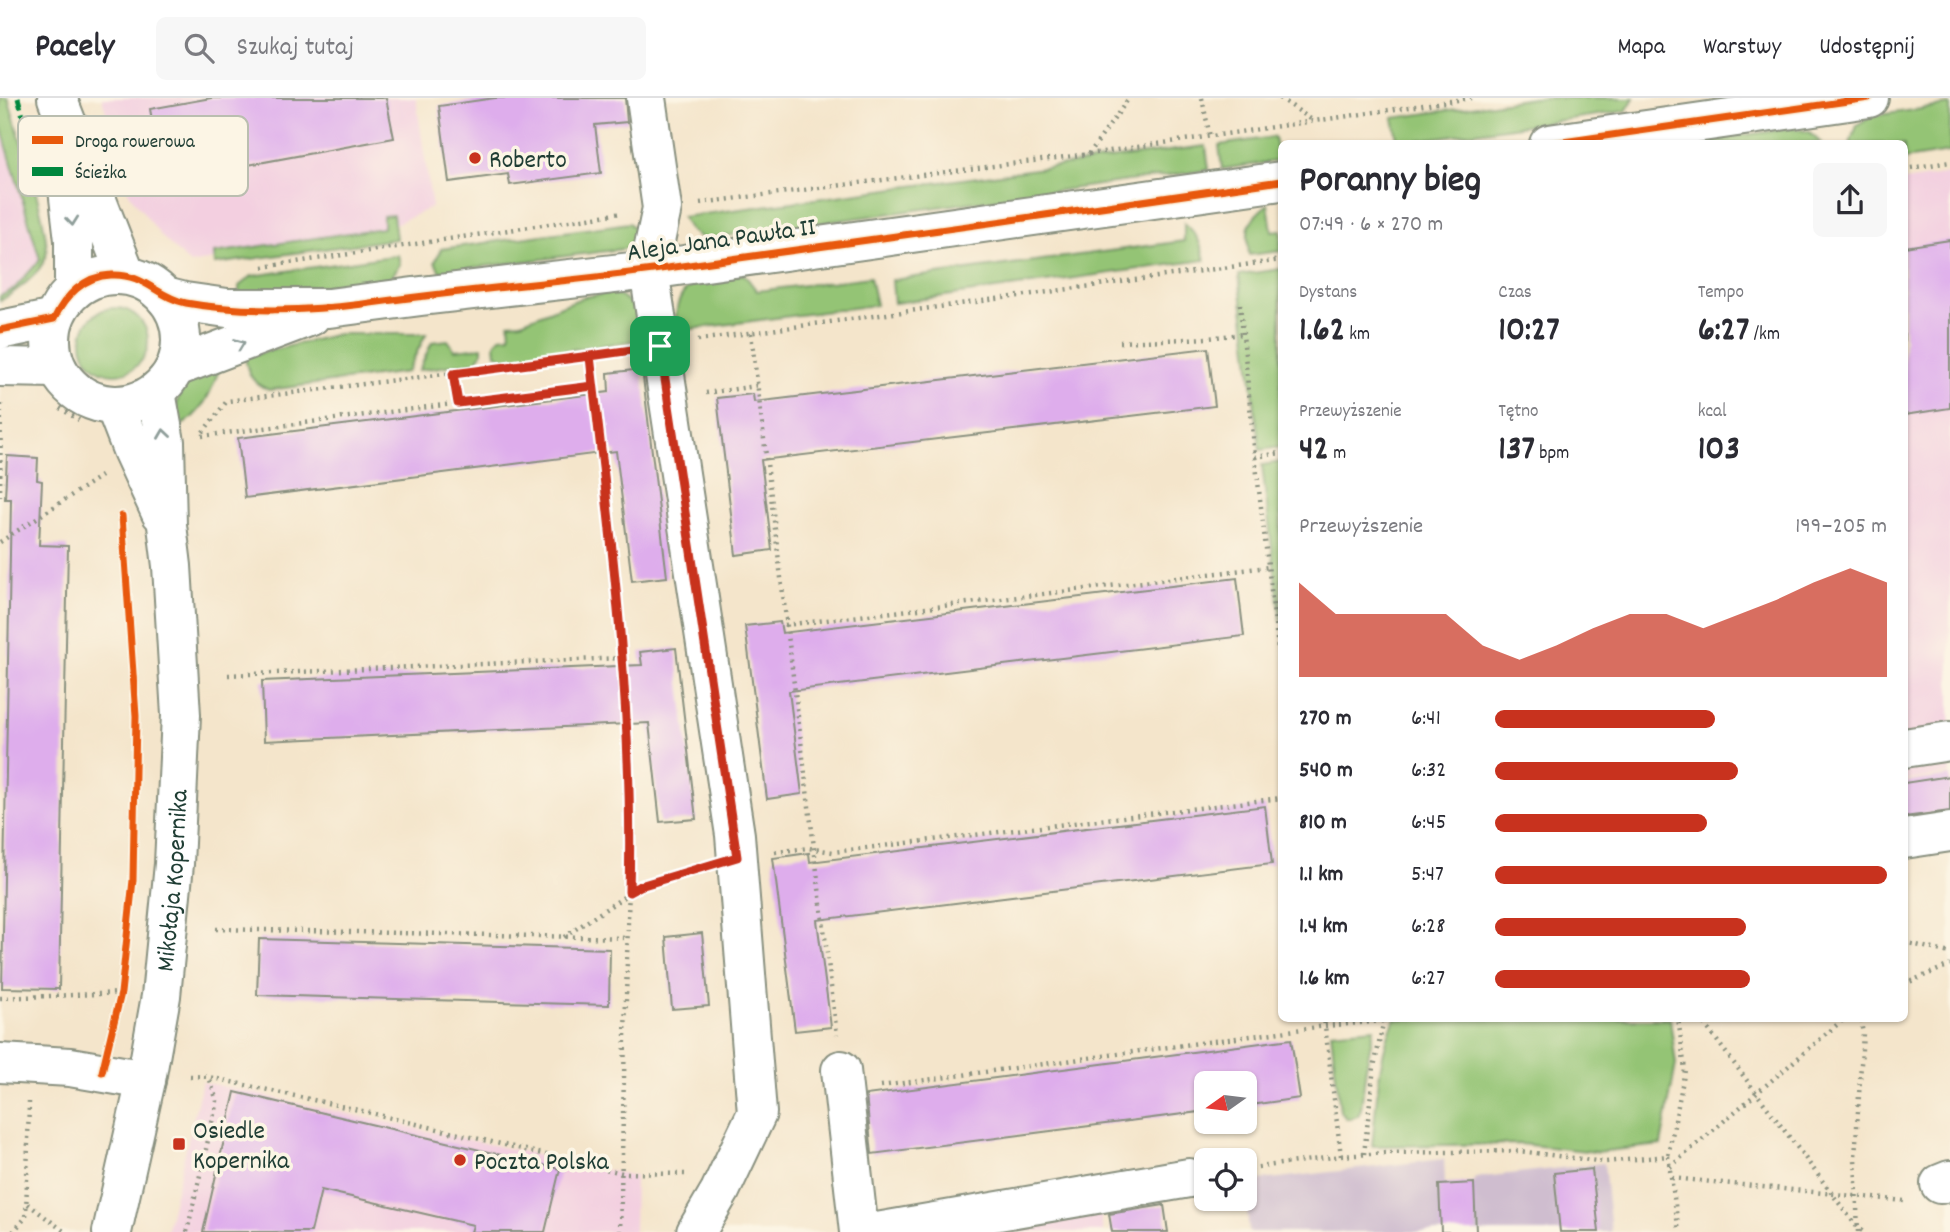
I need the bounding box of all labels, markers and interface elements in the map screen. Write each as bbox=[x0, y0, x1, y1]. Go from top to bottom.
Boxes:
search box bbox=[156, 17, 646, 80]
text: Pacely bbox=[35, 25, 114, 72]
icon: search bbox=[180, 29, 218, 67]
text: Szukaj tutaj bbox=[236, 30, 354, 67]
text: Mapa bbox=[1617, 31, 1665, 65]
text: Warstwy bbox=[1703, 31, 1781, 65]
text: Udostępnij bbox=[1819, 31, 1915, 65]
legend bbox=[18, 116, 248, 196]
text: Droga rowerowa bbox=[75, 130, 196, 157]
place label: Roberto bbox=[489, 143, 567, 180]
marker: Roberto bbox=[467, 150, 483, 166]
text: Poranny bieg bbox=[1299, 155, 1481, 210]
text: Ścieżka bbox=[75, 161, 127, 188]
button: share bbox=[1813, 163, 1887, 237]
text: 07:49 · 6 × 270 m bbox=[1299, 209, 1443, 242]
street label: Aleja Jana Pawła II bbox=[625, 210, 818, 273]
one-way arrow bbox=[64, 215, 79, 226]
text: Dystans bbox=[1299, 280, 1357, 307]
text: Czas bbox=[1498, 280, 1532, 307]
text: Tempo bbox=[1698, 280, 1744, 307]
text: 1.62 bbox=[1299, 307, 1345, 357]
text: 10:27 bbox=[1498, 307, 1560, 357]
text: 6:27 bbox=[1698, 307, 1749, 357]
pin bbox=[630, 316, 690, 376]
text: km bbox=[1345, 322, 1370, 349]
text: /km bbox=[1749, 322, 1780, 349]
icon: arrive bbox=[641, 327, 679, 365]
one-way arrow bbox=[233, 338, 245, 352]
text: Przewyższenie bbox=[1299, 399, 1402, 426]
text: Tętno bbox=[1498, 399, 1539, 426]
text: kcal bbox=[1698, 399, 1727, 426]
text: 42 bbox=[1299, 426, 1329, 476]
text: 137 bbox=[1498, 426, 1535, 476]
text: 103 bbox=[1698, 426, 1740, 476]
one-way arrow bbox=[156, 428, 171, 439]
text: m bbox=[1329, 441, 1346, 468]
text: bpm bbox=[1535, 441, 1569, 468]
text: Przewyższenie bbox=[1299, 511, 1423, 544]
text: 199–205 m bbox=[1795, 511, 1887, 544]
text: 270 m bbox=[1299, 703, 1351, 736]
text: 6:41 bbox=[1411, 703, 1441, 736]
text: 540 m bbox=[1299, 755, 1353, 788]
text: 6:32 bbox=[1411, 755, 1446, 788]
street label: Mikołaja Kopernika bbox=[148, 788, 200, 974]
text: 810 m bbox=[1299, 807, 1347, 840]
text: 6:45 bbox=[1411, 807, 1446, 840]
text: 1.1 km bbox=[1299, 859, 1343, 892]
text: 5:47 bbox=[1411, 859, 1444, 892]
text: 1.4 km bbox=[1299, 911, 1348, 944]
text: 6:28 bbox=[1411, 911, 1445, 944]
text: 1.6 km bbox=[1299, 963, 1350, 996]
text: 6:27 bbox=[1411, 963, 1445, 996]
north arrow bbox=[1194, 1071, 1256, 1134]
map controls bbox=[1194, 1071, 1257, 1211]
place label: Osiedle Kopernika bbox=[193, 1114, 290, 1181]
marker: Osiedle Kopernika bbox=[171, 1136, 187, 1152]
place label: Poczta Polska bbox=[474, 1145, 610, 1182]
button: locate bbox=[1194, 1148, 1257, 1211]
marker: Poczta Polska bbox=[452, 1152, 468, 1168]

